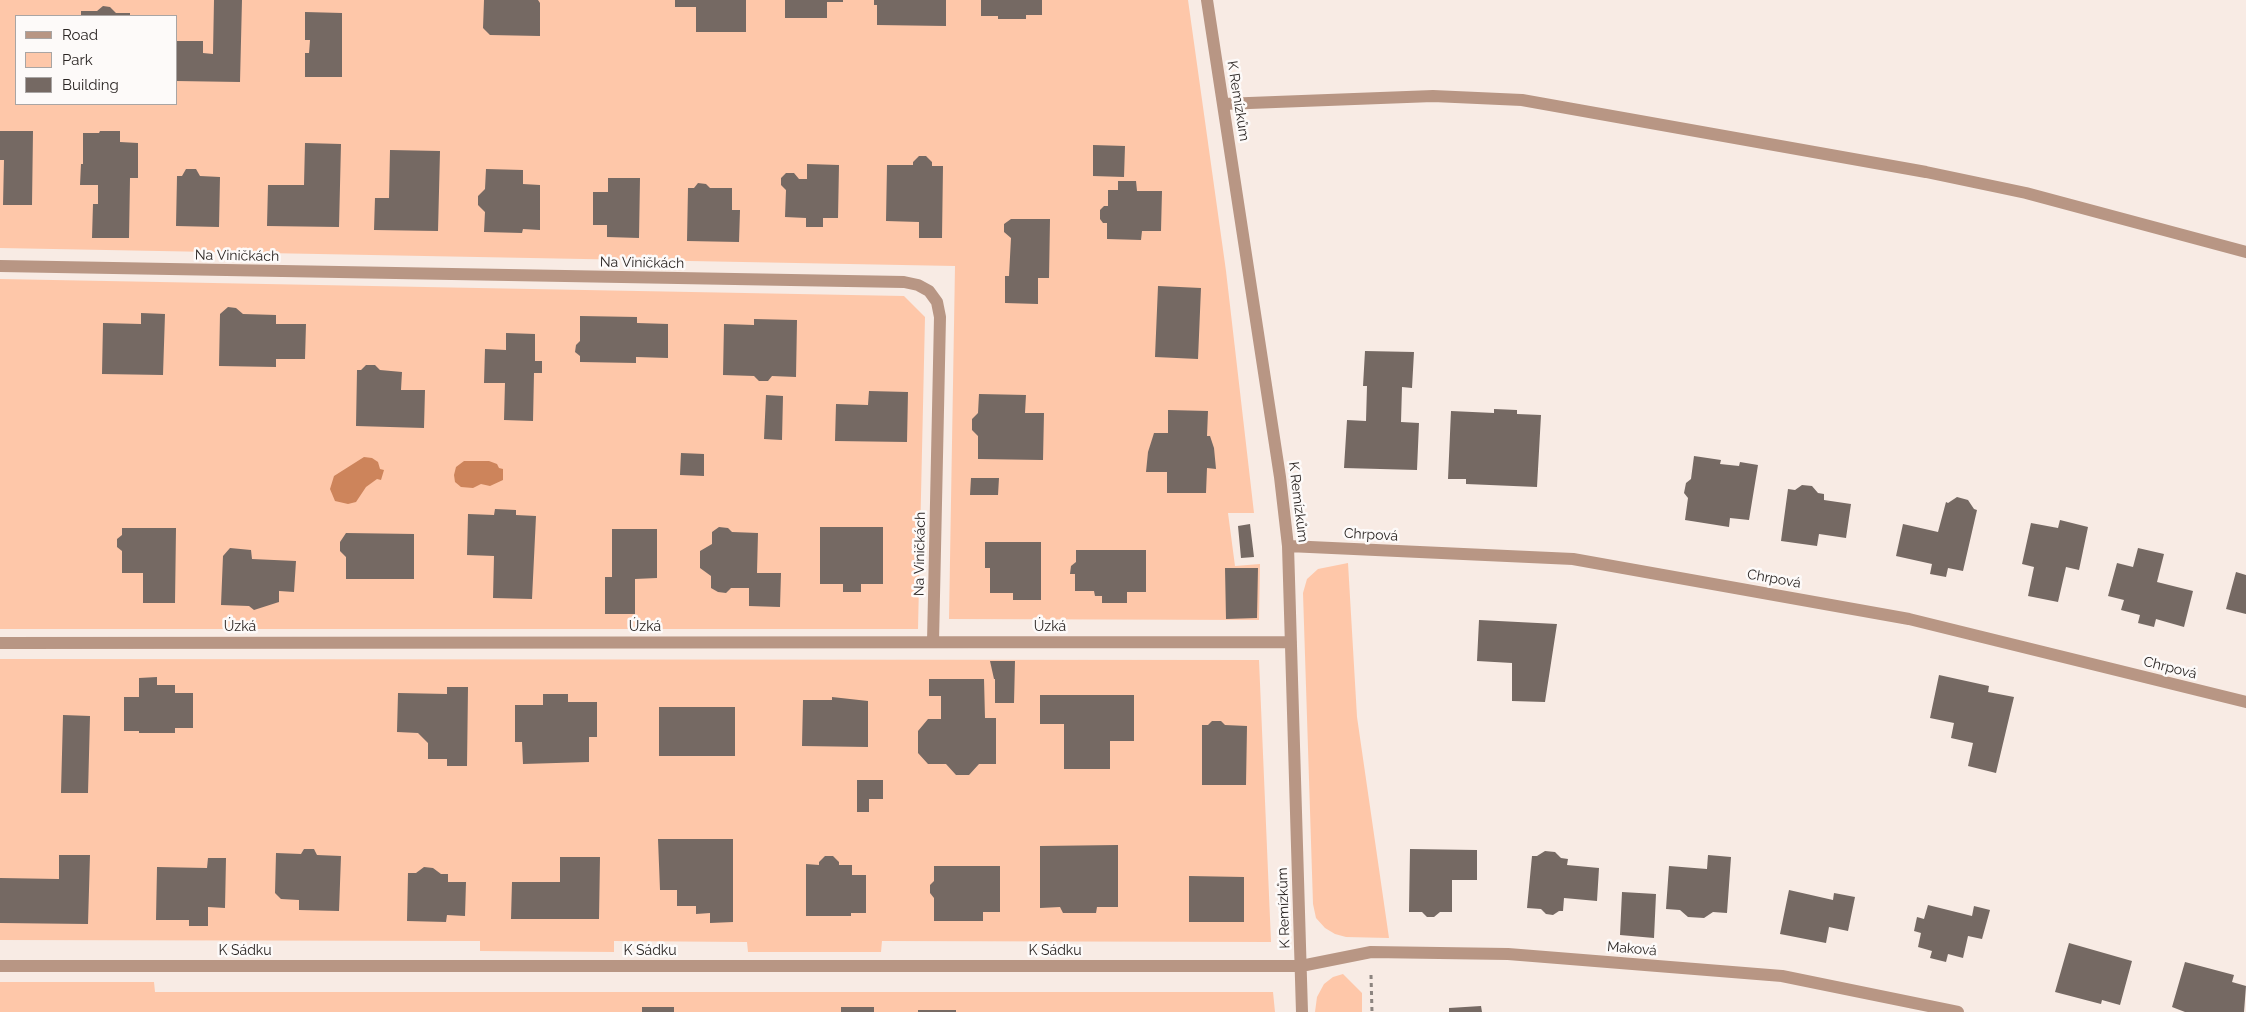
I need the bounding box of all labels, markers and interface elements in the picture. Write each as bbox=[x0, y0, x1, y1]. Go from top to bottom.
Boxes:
legend bbox=[15, 15, 178, 105]
text: Road bbox=[62, 26, 98, 44]
text: Park bbox=[62, 51, 93, 69]
street label: K Remízkům bbox=[1223, 60, 1253, 142]
text: Building bbox=[62, 76, 119, 94]
street label: Na Viničkách bbox=[195, 247, 279, 265]
street label: Na Viničkách bbox=[600, 254, 684, 272]
street label: K Remízkům bbox=[1285, 461, 1311, 543]
street label: Na Viničkách bbox=[911, 512, 929, 596]
street label: Chrpová bbox=[1343, 525, 1399, 545]
street label: Chrpová bbox=[1746, 566, 1802, 592]
street label: Úzká bbox=[224, 619, 256, 635]
street label: Úzká bbox=[629, 619, 661, 635]
street label: Úzká bbox=[1034, 619, 1066, 635]
street label: Chrpová bbox=[2142, 653, 2198, 683]
street label: K Remízkům bbox=[1274, 867, 1294, 949]
street label: Maková bbox=[1606, 938, 1658, 960]
street label: K Sádku bbox=[218, 943, 272, 959]
street label: K Sádku bbox=[623, 943, 677, 959]
street label: K Sádku bbox=[1028, 943, 1082, 959]

